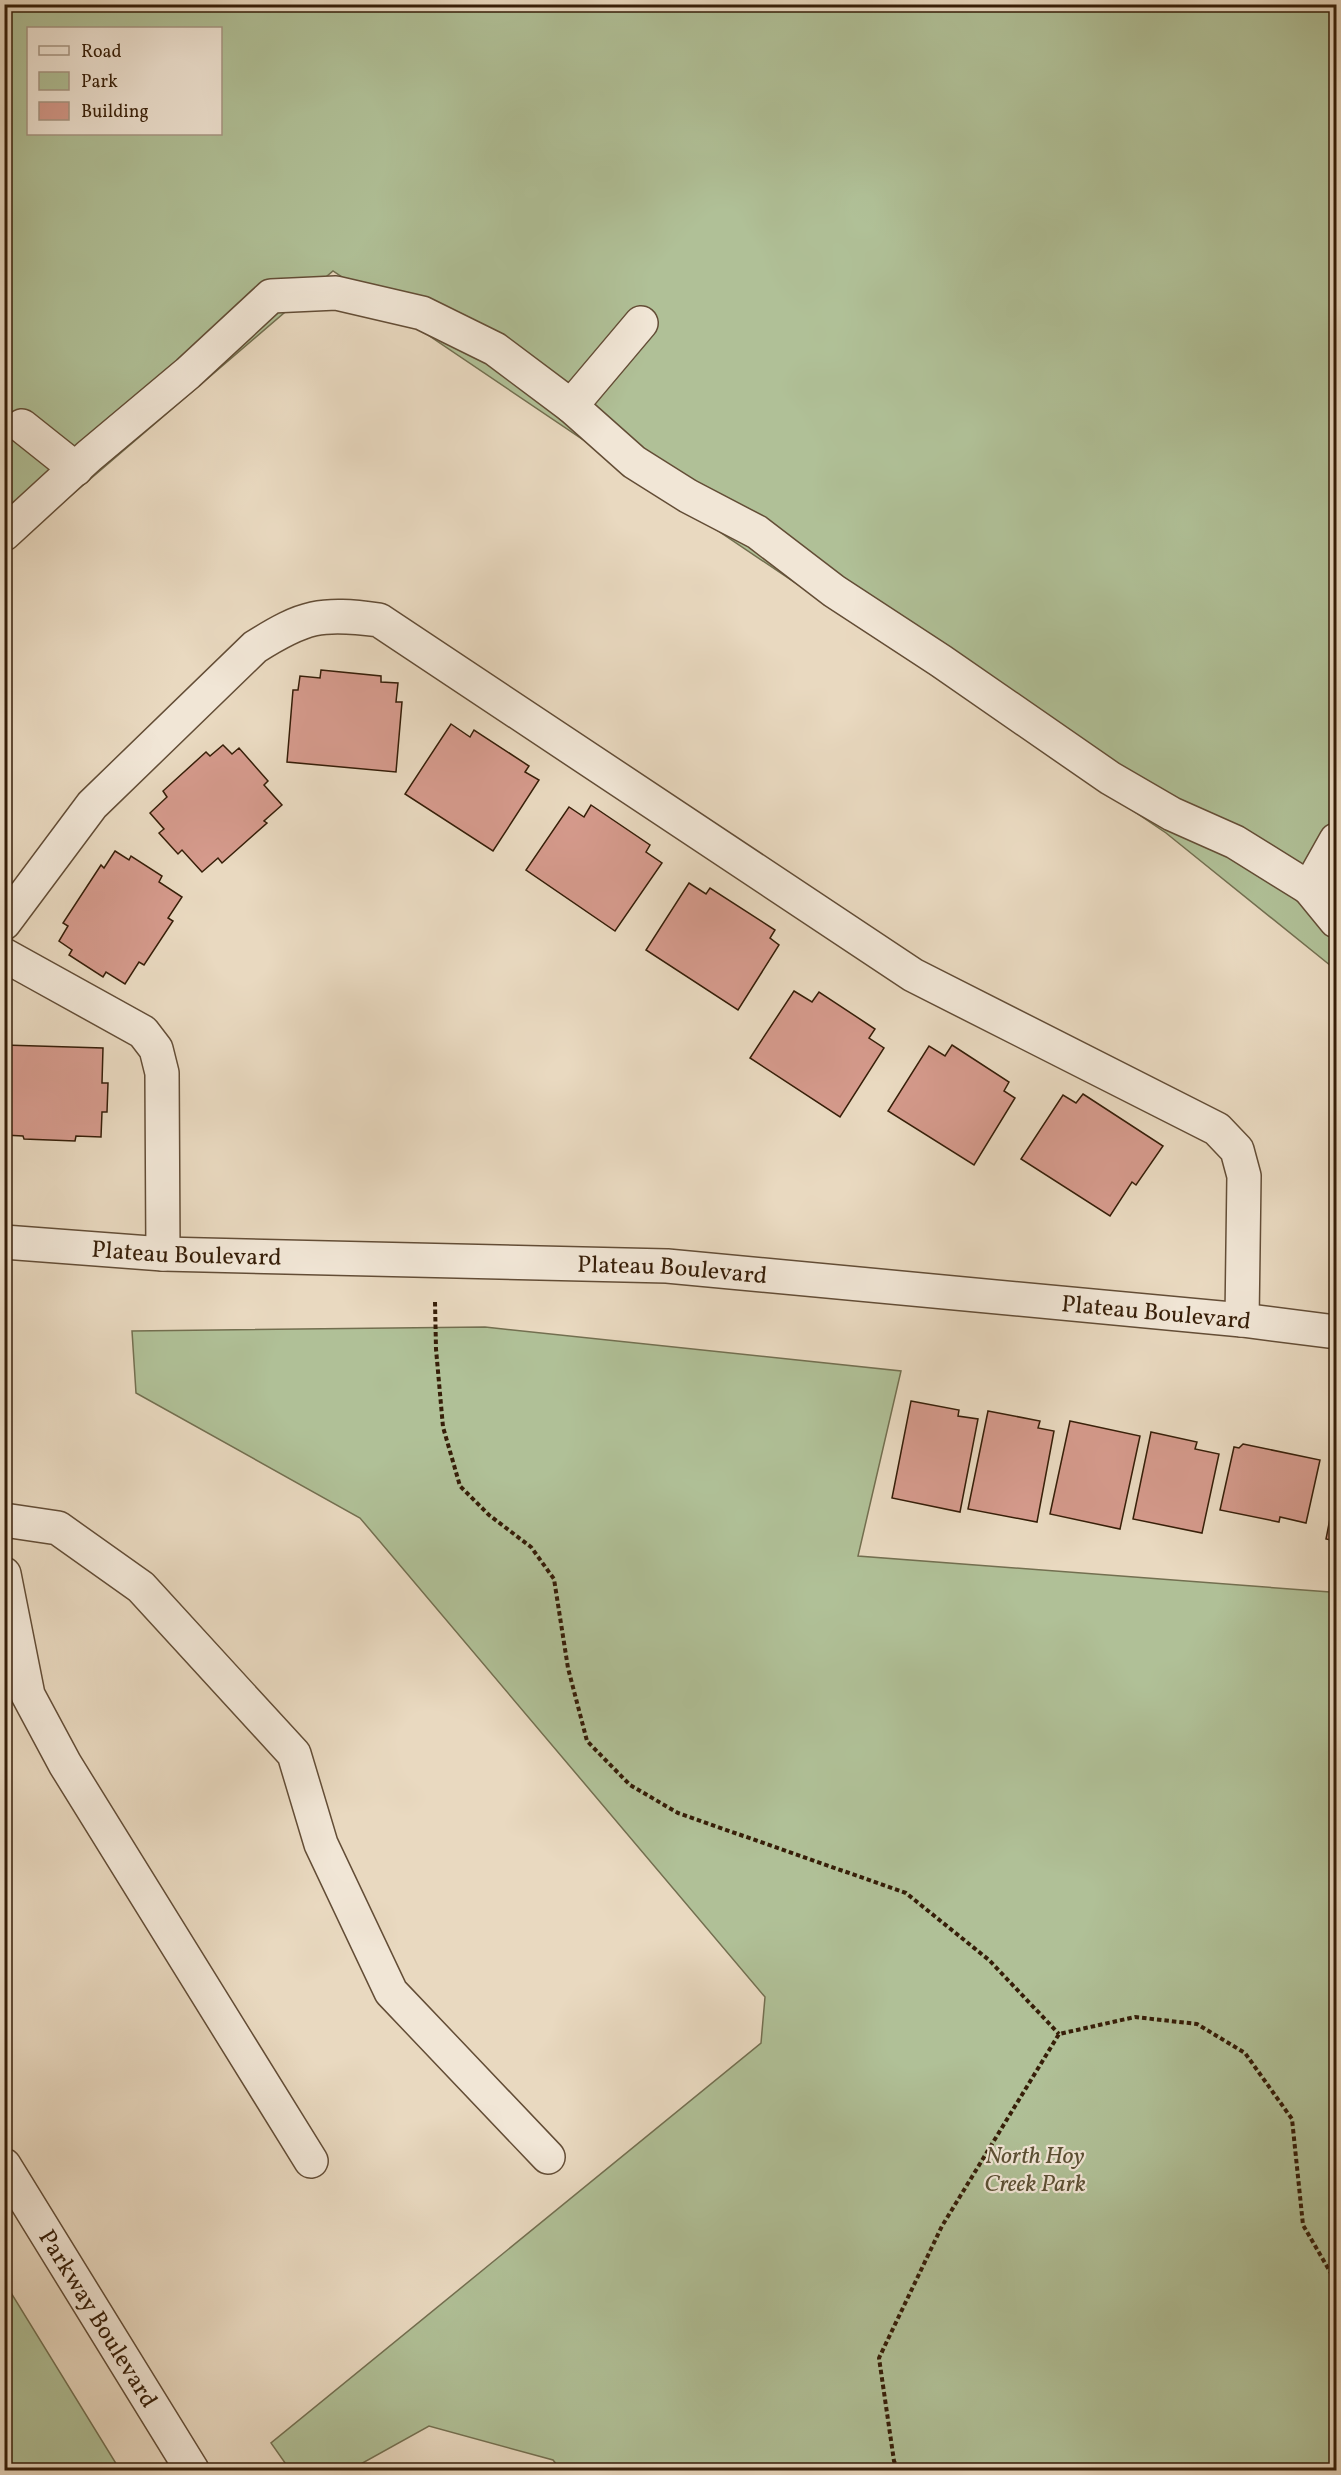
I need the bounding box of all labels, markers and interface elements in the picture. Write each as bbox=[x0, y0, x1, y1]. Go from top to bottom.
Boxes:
legend bbox=[27, 27, 222, 135]
text: Road bbox=[81, 40, 122, 65]
text: Park bbox=[81, 70, 118, 95]
text: Building bbox=[81, 100, 149, 125]
street label: Plateau Boulevard bbox=[90, 1234, 282, 1276]
street label: Plateau Boulevard bbox=[577, 1249, 769, 1294]
street label: Plateau Boulevard bbox=[1060, 1288, 1253, 1340]
park label: North Hoy Creek Park bbox=[984, 2140, 1086, 2202]
street label: Parkway Boulevard bbox=[29, 2224, 165, 2415]

